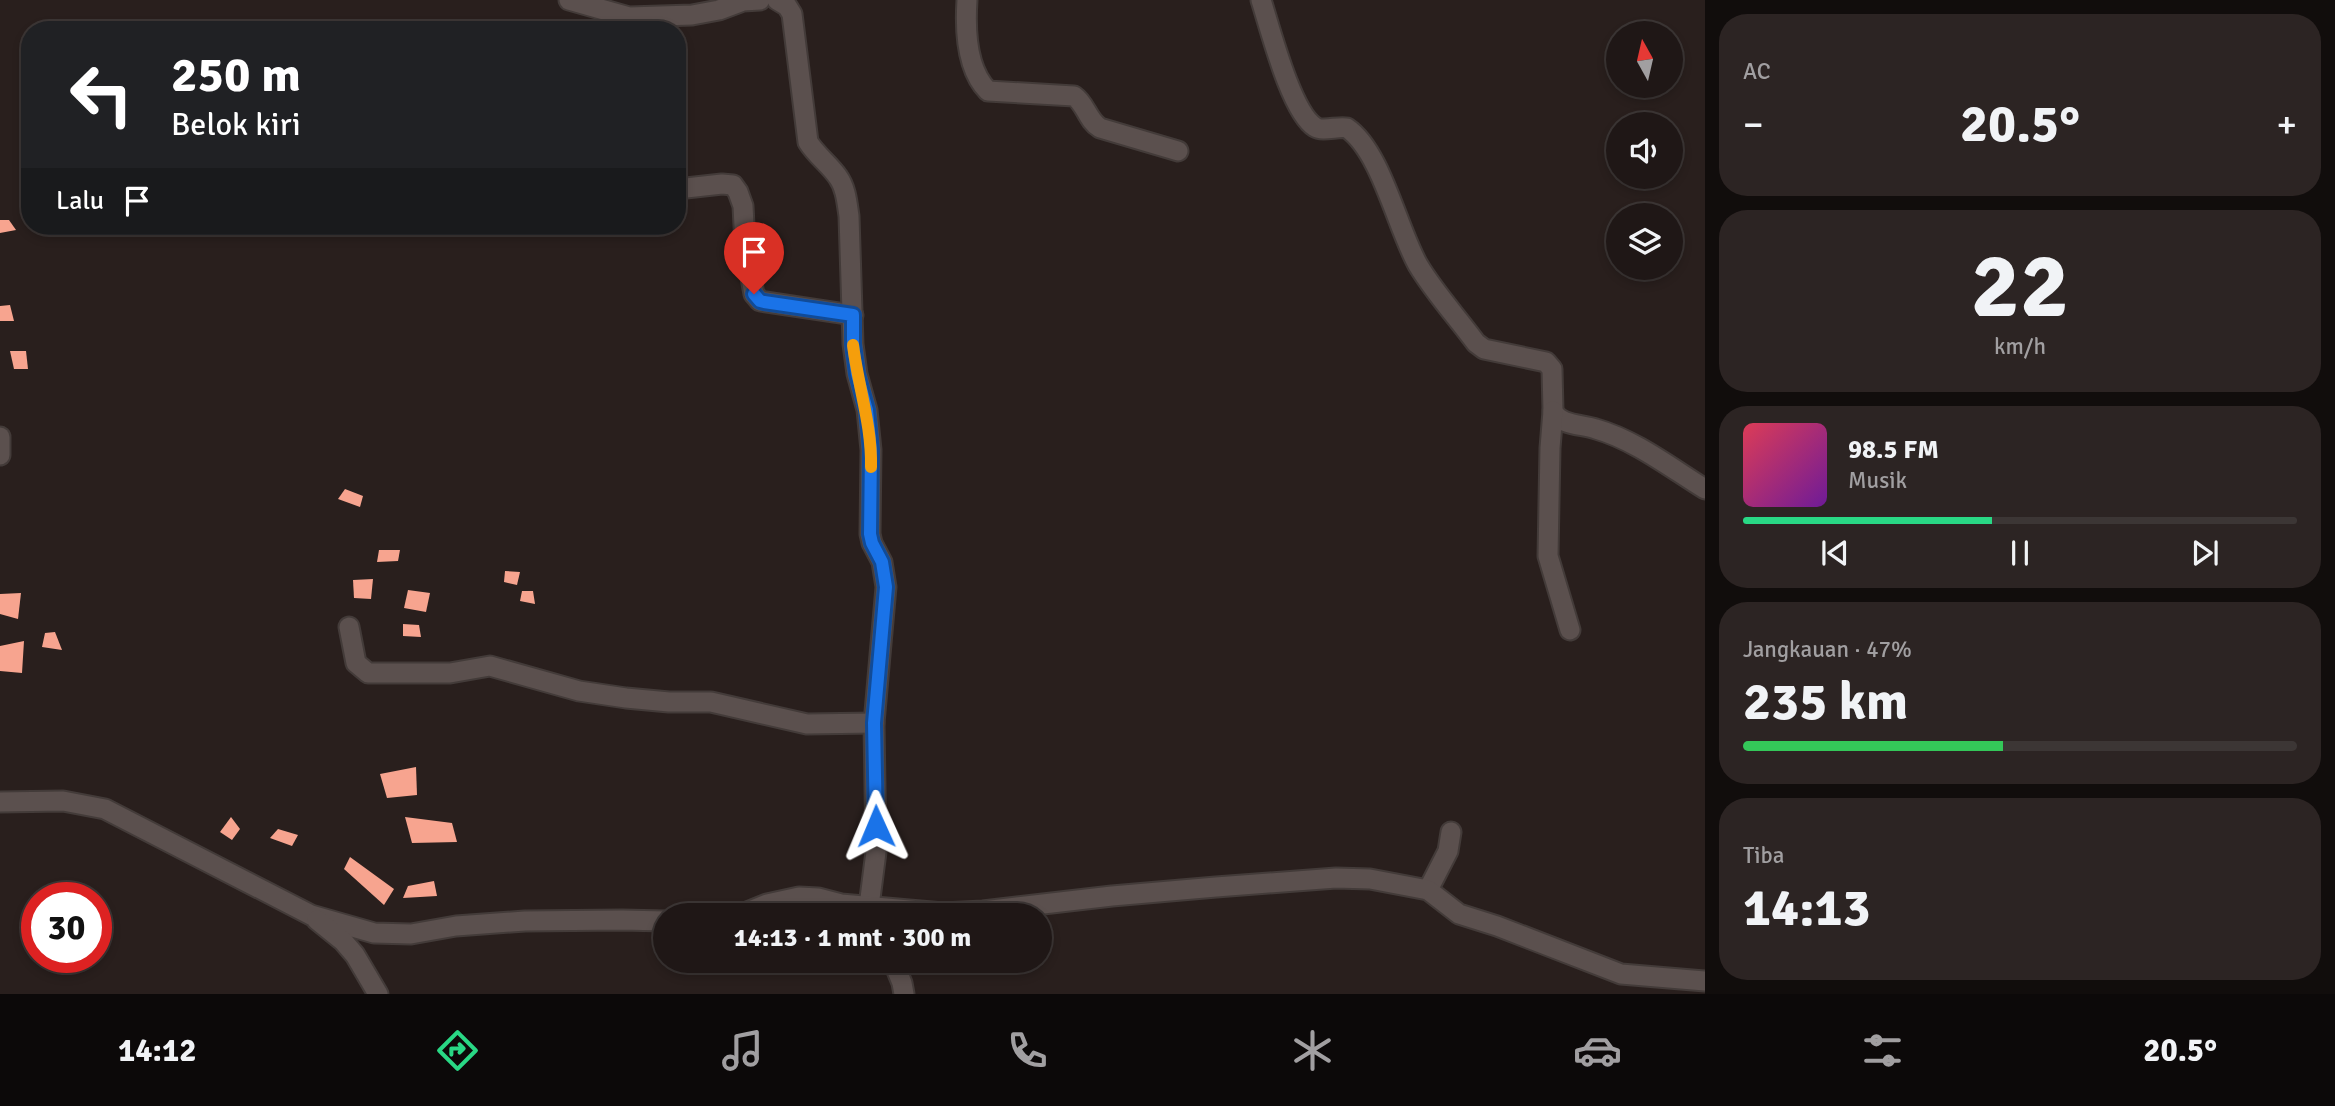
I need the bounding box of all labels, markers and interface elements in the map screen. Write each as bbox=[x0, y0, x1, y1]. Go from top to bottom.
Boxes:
north arrow bbox=[1606, 21, 1684, 98]
map controls bbox=[1606, 21, 1683, 280]
text: 250 m bbox=[171, 45, 301, 105]
icon: left bbox=[56, 49, 147, 140]
text: AC bbox=[1743, 57, 1771, 86]
text: 20.5° bbox=[1960, 92, 2080, 156]
text: − bbox=[1743, 101, 1764, 148]
text: + bbox=[2276, 101, 2297, 148]
text: Belok kiri bbox=[171, 105, 301, 144]
button: sound bbox=[1606, 112, 1683, 189]
icon: arrive bbox=[118, 182, 156, 220]
text: Lalu bbox=[56, 185, 104, 217]
button: layers bbox=[1606, 203, 1683, 280]
pin bbox=[724, 222, 784, 294]
text: 22 bbox=[1971, 230, 2069, 343]
icon: arrive bbox=[735, 233, 773, 271]
text: km/h bbox=[1994, 332, 2046, 361]
text: 98.5 FM bbox=[1848, 434, 1939, 466]
text: Musik bbox=[1848, 466, 1907, 495]
icon: previous bbox=[1816, 534, 1854, 572]
icon: pause bbox=[2001, 534, 2039, 572]
icon: next bbox=[2186, 534, 2224, 572]
text: Jangkauan · 47% bbox=[1743, 635, 1912, 664]
text: 235 km bbox=[1743, 670, 1908, 734]
position arrow bbox=[839, 789, 913, 863]
text: Tiba bbox=[1743, 841, 1784, 870]
text: 14:13 bbox=[1743, 876, 1871, 940]
speed limit sign: 30 bbox=[21, 882, 112, 973]
text: 14:13 · 1 mnt · 300 m bbox=[734, 922, 971, 954]
icon: directions bbox=[433, 1026, 482, 1075]
icon: music bbox=[718, 1026, 767, 1075]
icon: phone bbox=[1003, 1026, 1052, 1075]
icon: climate bbox=[1288, 1026, 1337, 1075]
icon: car bbox=[1573, 1026, 1622, 1075]
icon: filters bbox=[1858, 1026, 1907, 1075]
text: 14:12 bbox=[118, 1031, 197, 1070]
text: 20.5° bbox=[2143, 1031, 2217, 1070]

